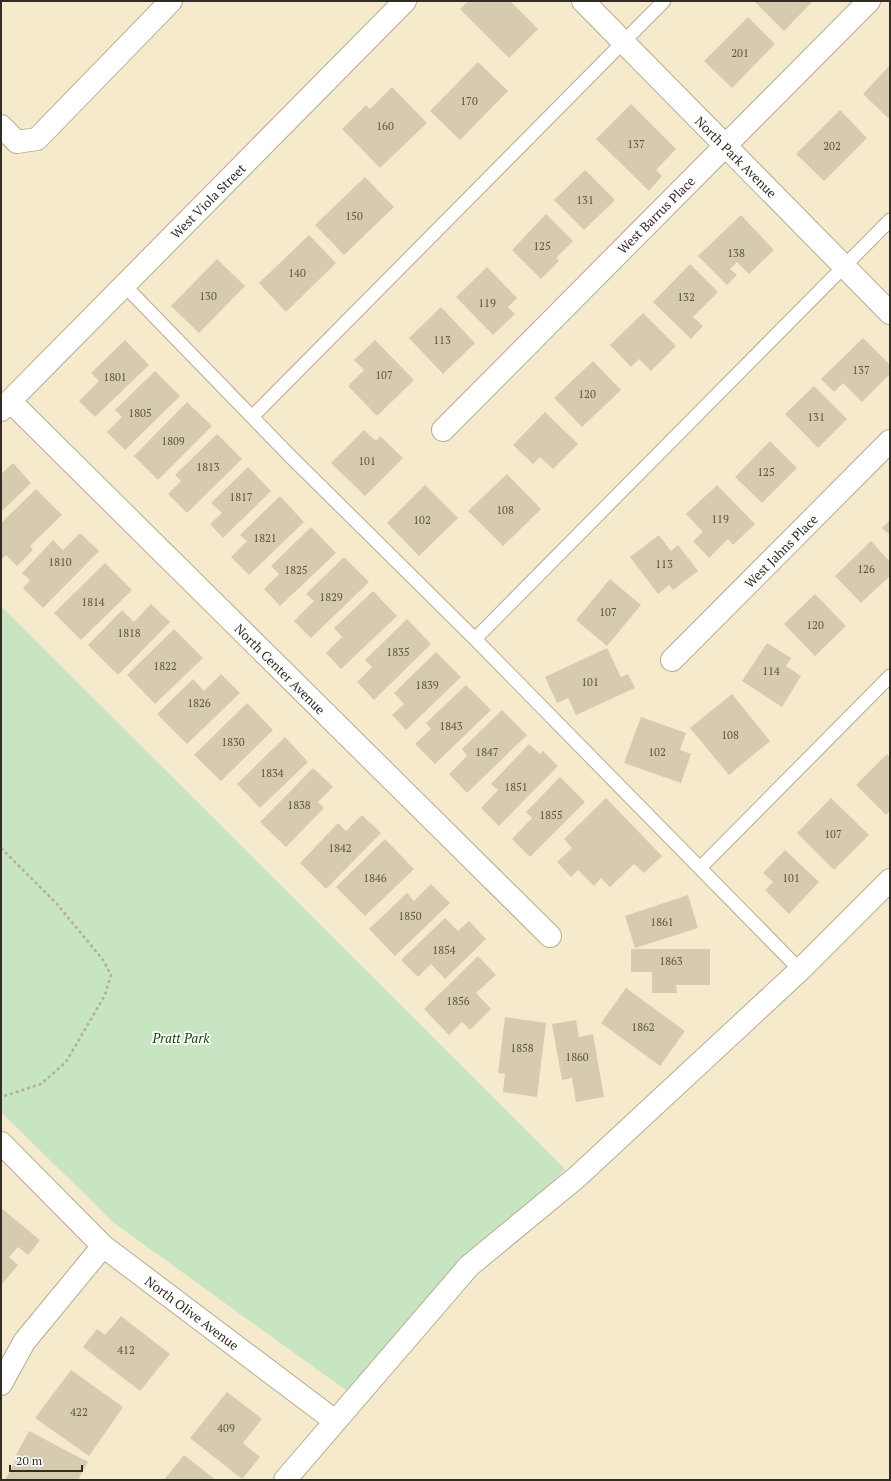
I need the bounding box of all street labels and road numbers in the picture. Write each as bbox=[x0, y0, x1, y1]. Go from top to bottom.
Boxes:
street label: North Park Avenue bbox=[691, 112, 781, 202]
street label: West Viola Street bbox=[166, 159, 250, 243]
street label: West Barrus Place bbox=[613, 172, 699, 258]
street label: West Jahns Place bbox=[740, 510, 822, 592]
street label: North Center Avenue bbox=[231, 620, 329, 718]
street label: North Olive Avenue bbox=[141, 1272, 243, 1354]

